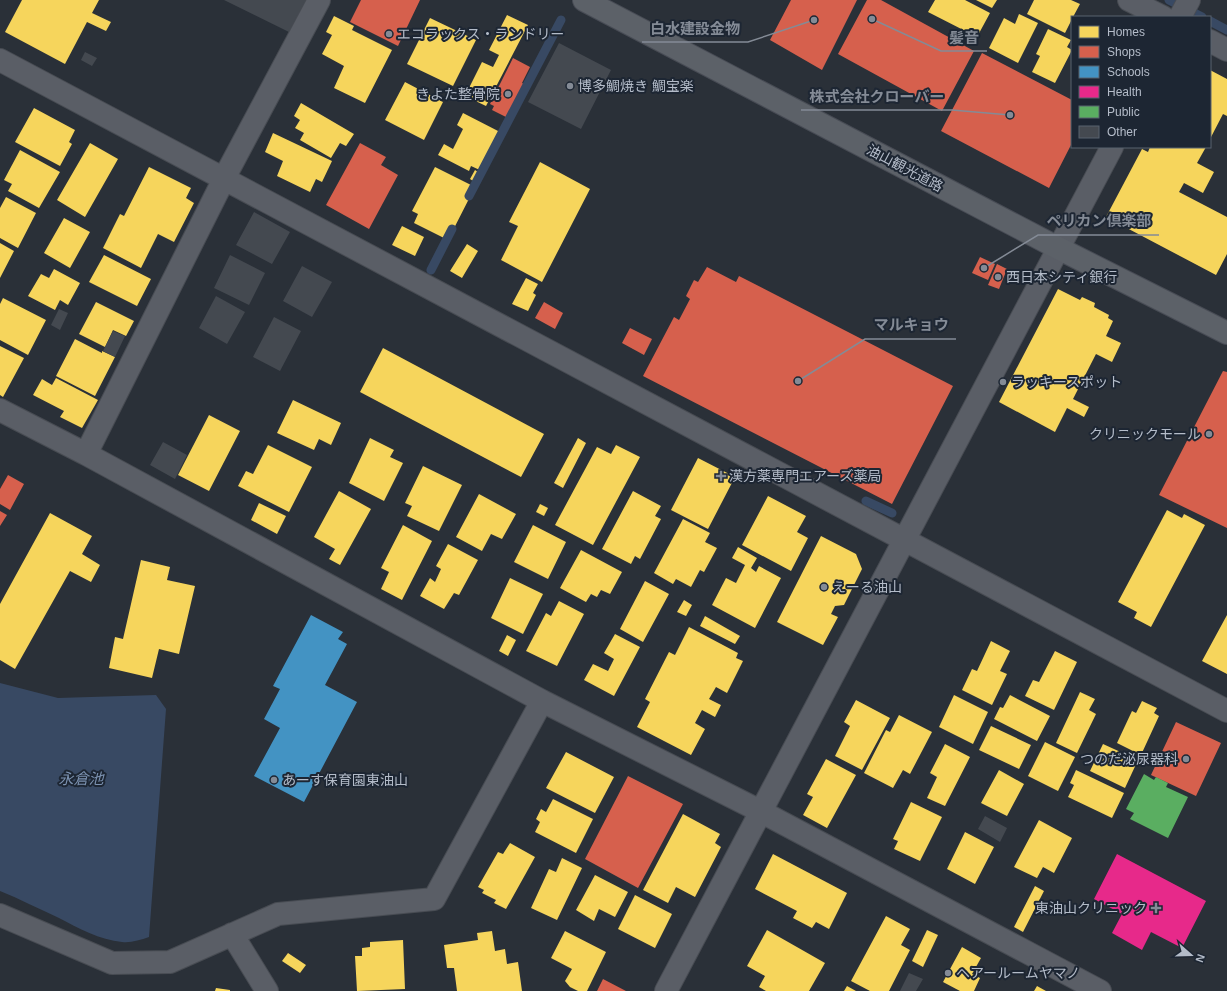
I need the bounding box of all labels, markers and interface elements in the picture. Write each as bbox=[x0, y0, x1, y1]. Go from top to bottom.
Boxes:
callout: 白水建設金物 bbox=[642, 15, 748, 42]
legend bbox=[1071, 16, 1211, 148]
text: 白水建設金物 bbox=[650, 20, 740, 37]
callout: 髪音 bbox=[941, 24, 987, 51]
text: Homes bbox=[1107, 25, 1145, 39]
place label: エコラックス・ランドリー bbox=[397, 26, 565, 42]
marker: エコラックス・ランドリー bbox=[384, 29, 394, 39]
text: 髪音 bbox=[949, 29, 979, 46]
text: Shops bbox=[1107, 45, 1141, 59]
text: Schools bbox=[1107, 65, 1150, 79]
place label: 博多鯛焼き 鯛宝楽 bbox=[578, 78, 694, 94]
marker: 博多鯛焼き 鯛宝楽 bbox=[565, 81, 575, 91]
callout: 株式会社クローバー bbox=[801, 83, 952, 110]
text: Health bbox=[1107, 85, 1142, 99]
place label: きよた整骨院 bbox=[416, 86, 500, 102]
text: 株式会社クローバー bbox=[810, 88, 944, 105]
marker: きよた整骨院 bbox=[503, 89, 513, 99]
text: Public bbox=[1107, 105, 1140, 119]
text: Other bbox=[1107, 125, 1137, 139]
street label: 油山観光道路 bbox=[864, 141, 946, 195]
callout: ペリカン倶楽部 bbox=[1038, 208, 1159, 235]
text: ペリカン倶楽部 bbox=[1046, 212, 1152, 229]
place label: 西日本シティ銀行 bbox=[1006, 269, 1117, 285]
marker: 西日本シティ銀行 bbox=[993, 272, 1003, 282]
callout: マルキョウ bbox=[865, 312, 956, 339]
text: マルキョウ bbox=[873, 316, 949, 333]
place label: ラッキースポット bbox=[1011, 374, 1122, 390]
marker: ラッキースポット bbox=[998, 377, 1008, 387]
place label: クリニックモール bbox=[1089, 426, 1201, 442]
marker: クリニックモール bbox=[1204, 429, 1214, 439]
place label: 漢方薬専門エアーズ薬局 bbox=[729, 468, 881, 484]
marker: 漢方薬専門エアーズ薬局 bbox=[716, 471, 726, 481]
place label: えーる油山 bbox=[832, 579, 902, 595]
marker: えーる油山 bbox=[819, 582, 829, 592]
place label: つのだ泌尿器科 bbox=[1080, 751, 1178, 767]
marker: つのだ泌尿器科 bbox=[1181, 754, 1191, 764]
water label: 永倉池 bbox=[58, 770, 105, 787]
place label: あーす保育園東油山 bbox=[282, 772, 408, 788]
marker: あーす保育園東油山 bbox=[269, 775, 279, 785]
place label: 東油山クリニック bbox=[1035, 900, 1147, 916]
marker: 東油山クリニック bbox=[1150, 902, 1162, 914]
north arrow bbox=[1171, 935, 1211, 975]
text: N bbox=[1193, 953, 1207, 964]
place label: ヘアールームヤマノ bbox=[956, 965, 1080, 981]
marker: ヘアールームヤマノ bbox=[943, 968, 953, 978]

